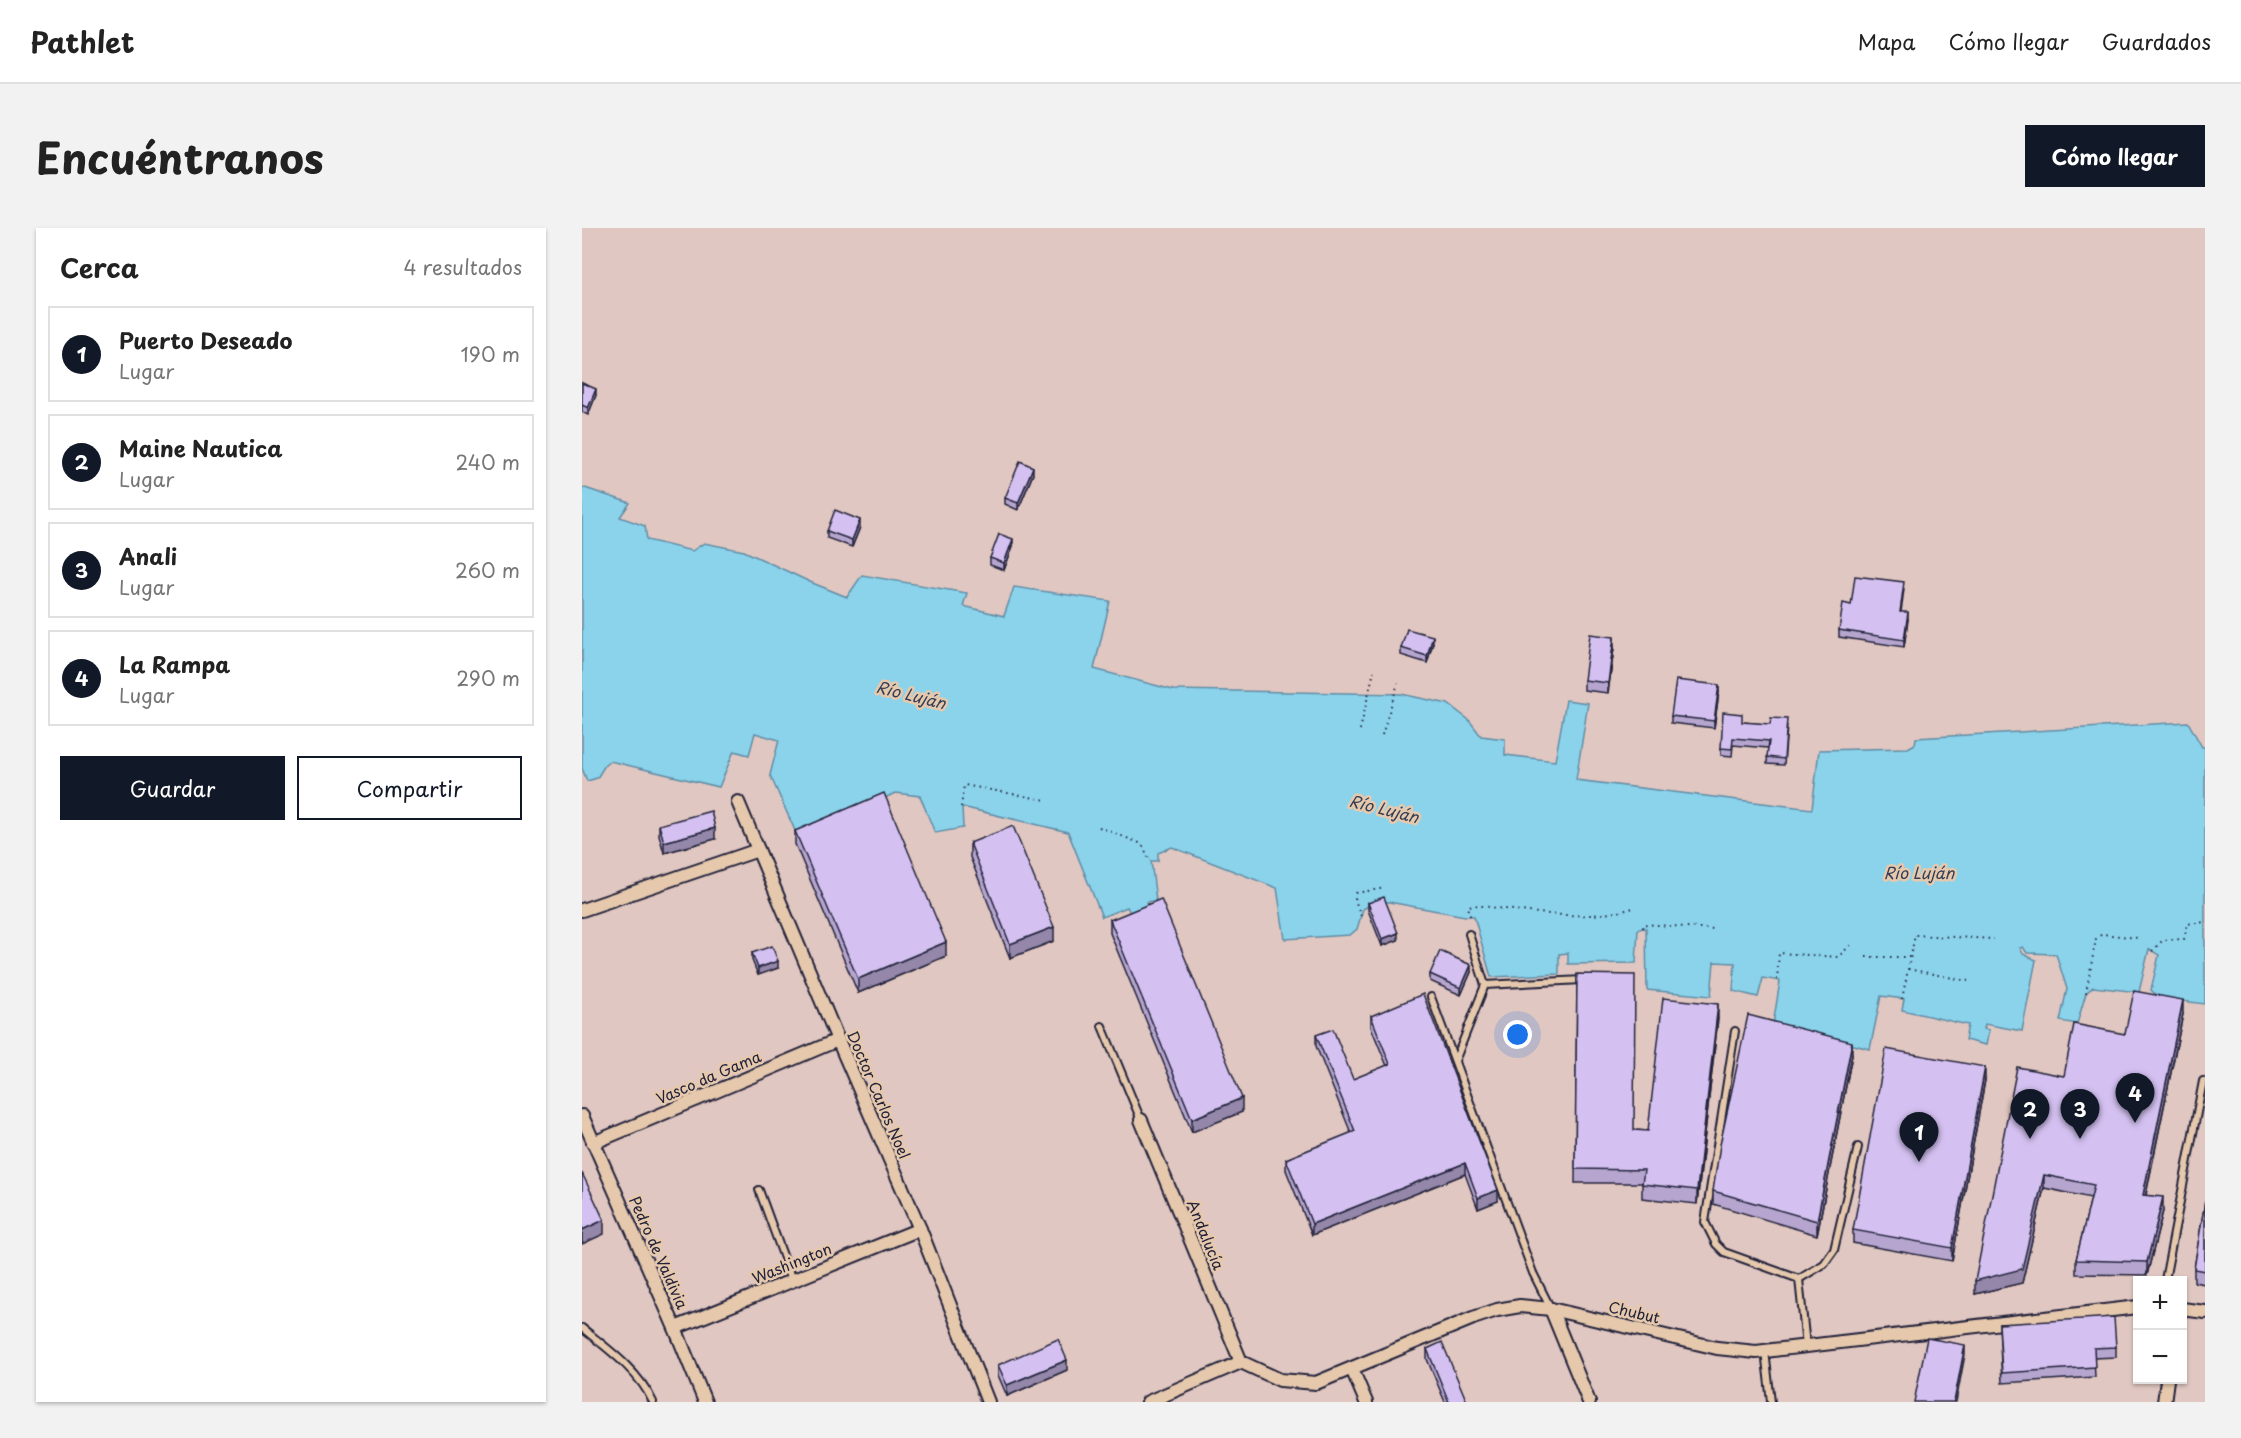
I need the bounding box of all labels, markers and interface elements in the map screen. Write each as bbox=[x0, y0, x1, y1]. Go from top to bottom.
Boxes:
text: Pathlet bbox=[30, 20, 134, 63]
text: Mapa bbox=[1858, 25, 1916, 57]
text: Cómo llegar bbox=[1949, 25, 2069, 57]
text: Guardados bbox=[2102, 25, 2211, 57]
text: Encuéntranos bbox=[36, 125, 324, 188]
button: Cómo llegar bbox=[2025, 125, 2205, 187]
text: Cerca bbox=[60, 248, 139, 287]
text: 4 resultados bbox=[404, 252, 522, 282]
text: Puerto Deseado bbox=[119, 323, 292, 356]
text: 1 bbox=[77, 339, 86, 369]
text: 190 m bbox=[461, 339, 520, 369]
text: Lugar bbox=[119, 356, 174, 386]
text: Maine Nautica bbox=[119, 431, 283, 464]
text: 2 bbox=[74, 447, 89, 477]
text: 240 m bbox=[455, 447, 520, 477]
text: Lugar bbox=[119, 464, 174, 494]
text: Anali bbox=[119, 539, 177, 572]
text: 3 bbox=[75, 555, 88, 585]
text: 260 m bbox=[455, 555, 520, 585]
text: Lugar bbox=[119, 572, 174, 602]
text: La Rampa bbox=[119, 647, 230, 680]
text: 4 bbox=[75, 663, 88, 693]
text: 290 m bbox=[456, 663, 520, 693]
water label: Río Luján bbox=[874, 674, 950, 715]
text: Lugar bbox=[119, 680, 174, 710]
button: Guardar bbox=[60, 756, 285, 820]
button: Compartir bbox=[297, 756, 522, 820]
water label: Río Luján bbox=[1347, 788, 1423, 829]
water label: Río Luján bbox=[1884, 860, 1956, 884]
your location bbox=[1503, 1020, 1532, 1049]
street label: Doctor Carlos Noel bbox=[842, 1027, 917, 1162]
street label: Vasco da Gama bbox=[652, 1044, 765, 1109]
pin: 4 bbox=[2116, 1074, 2154, 1123]
pin: 2 bbox=[2010, 1090, 2050, 1139]
pin: 3 bbox=[2060, 1090, 2100, 1139]
pin: 1 bbox=[1900, 1112, 1938, 1162]
street label: Pedro de Valdivia bbox=[624, 1192, 695, 1313]
street label: Andalucía bbox=[1182, 1196, 1231, 1274]
street label: Washington bbox=[748, 1236, 835, 1289]
map controls bbox=[2133, 1276, 2187, 1384]
button: + bbox=[2133, 1276, 2187, 1330]
street label: Chubut bbox=[1606, 1294, 1662, 1329]
button: − bbox=[2133, 1330, 2187, 1384]

